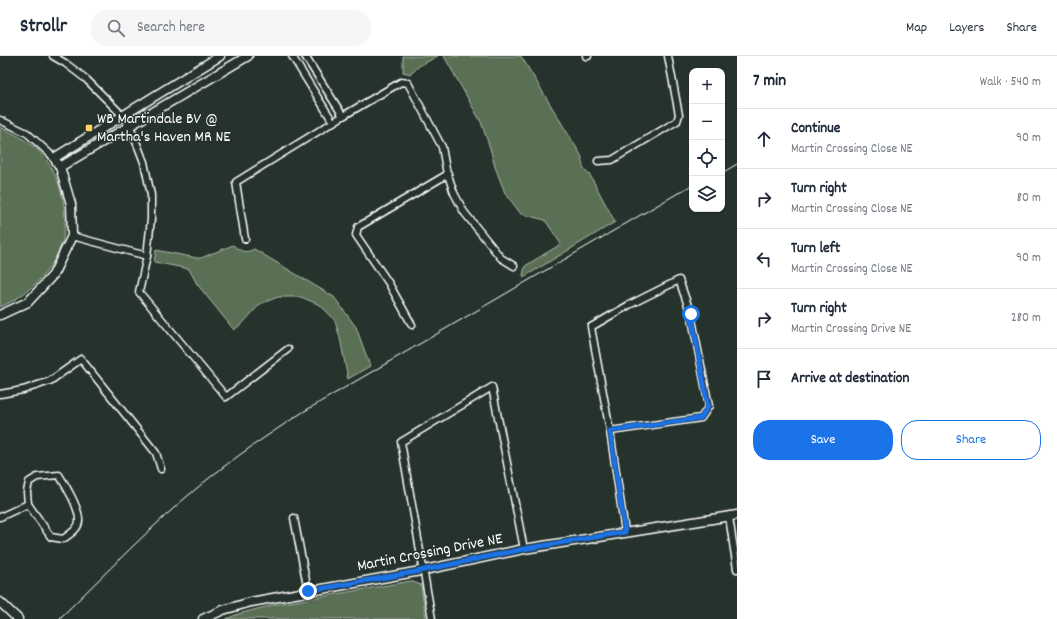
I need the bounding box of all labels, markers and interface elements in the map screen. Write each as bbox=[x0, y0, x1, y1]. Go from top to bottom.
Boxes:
search box bbox=[91, 10, 371, 46]
text: Strollr bbox=[20, 14, 67, 41]
icon: search bbox=[105, 17, 127, 39]
text: Search here bbox=[137, 17, 205, 39]
text: Map bbox=[906, 18, 927, 38]
text: Layers bbox=[949, 18, 984, 38]
text: Share bbox=[1006, 18, 1037, 38]
map controls bbox=[689, 68, 725, 212]
button: + bbox=[689, 68, 725, 104]
text: 7 min bbox=[753, 70, 786, 94]
text: Walk · 540 m bbox=[980, 73, 1041, 92]
button: − bbox=[689, 104, 725, 140]
place label: WB Martindale BV @ Martha's Haven MR NE bbox=[97, 108, 231, 149]
text: Continue bbox=[791, 118, 840, 140]
marker: WB Martindale BV @ Martha's Haven MR NE bbox=[84, 123, 94, 133]
icon: ahead bbox=[753, 128, 775, 150]
text: 90 m bbox=[1016, 129, 1041, 148]
button: locate bbox=[689, 140, 725, 176]
text: Martin Crossing Close NE bbox=[791, 140, 913, 159]
button: layers bbox=[689, 176, 725, 212]
text: Turn right bbox=[791, 178, 847, 200]
icon: right bbox=[753, 188, 775, 210]
text: 80 m bbox=[1017, 189, 1041, 208]
text: Martin Crossing Close NE bbox=[791, 200, 913, 219]
text: Turn left bbox=[791, 238, 840, 260]
icon: left bbox=[753, 248, 775, 270]
text: 90 m bbox=[1016, 249, 1041, 268]
text: Martin Crossing Close NE bbox=[791, 260, 913, 279]
text: Turn right bbox=[791, 298, 847, 320]
route start bbox=[682, 305, 700, 323]
icon: right bbox=[753, 308, 775, 330]
text: 280 m bbox=[1011, 309, 1041, 328]
text: Martin Crossing Drive NE bbox=[791, 320, 911, 339]
icon: arrive bbox=[753, 368, 775, 390]
text: Arrive at destination bbox=[791, 368, 909, 390]
button: Save bbox=[753, 420, 893, 460]
button: Share bbox=[901, 420, 1041, 460]
street label: Martin Crossing Drive NE bbox=[355, 527, 505, 578]
route end bbox=[299, 582, 317, 600]

